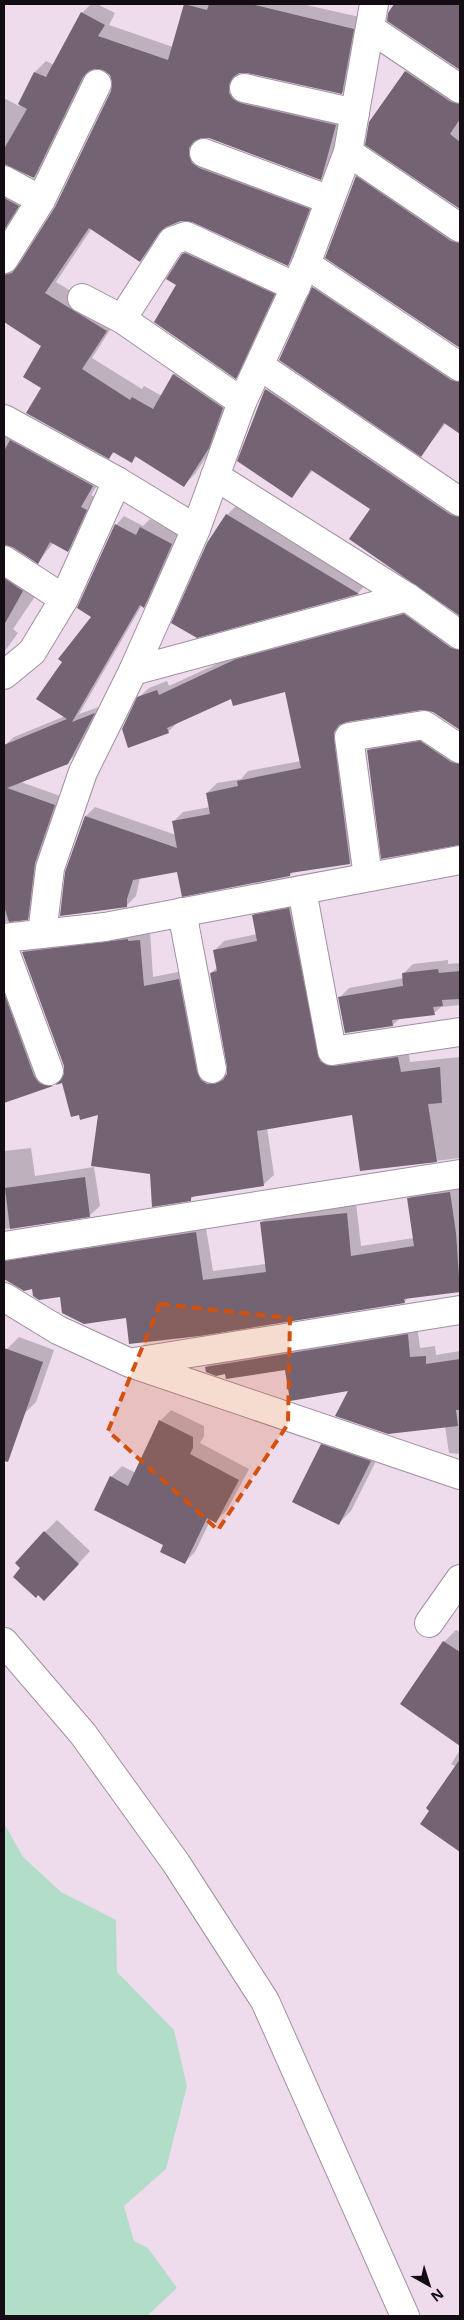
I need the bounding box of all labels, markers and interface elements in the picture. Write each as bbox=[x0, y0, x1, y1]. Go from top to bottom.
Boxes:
north arrow bbox=[404, 2260, 454, 2310]
text: N bbox=[427, 2285, 448, 2306]

